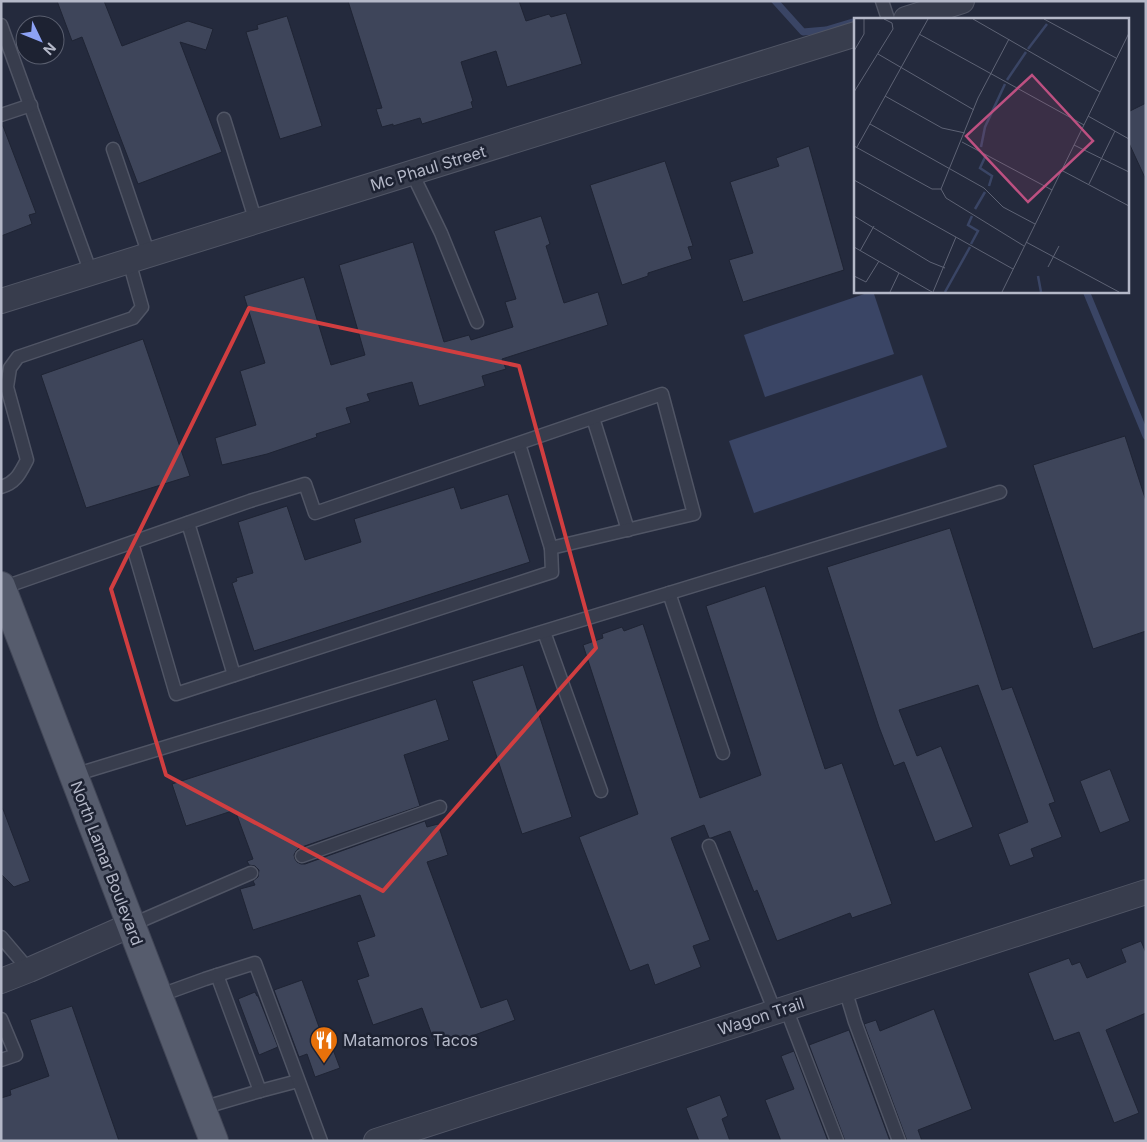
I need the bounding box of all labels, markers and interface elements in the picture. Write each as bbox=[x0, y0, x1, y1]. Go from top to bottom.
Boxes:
north arrow bbox=[15, 15, 65, 65]
inset map bbox=[854, 18, 1130, 292]
text: N bbox=[40, 40, 60, 59]
street label: Mc Phaul Street bbox=[368, 141, 488, 195]
street label: North Lamar Boulevard bbox=[66, 778, 148, 948]
street label: Wagon Trail bbox=[715, 993, 807, 1039]
restaurant icon: Matamoros Tacos bbox=[309, 1025, 339, 1064]
place label: Matamoros Tacos bbox=[343, 1030, 478, 1050]

